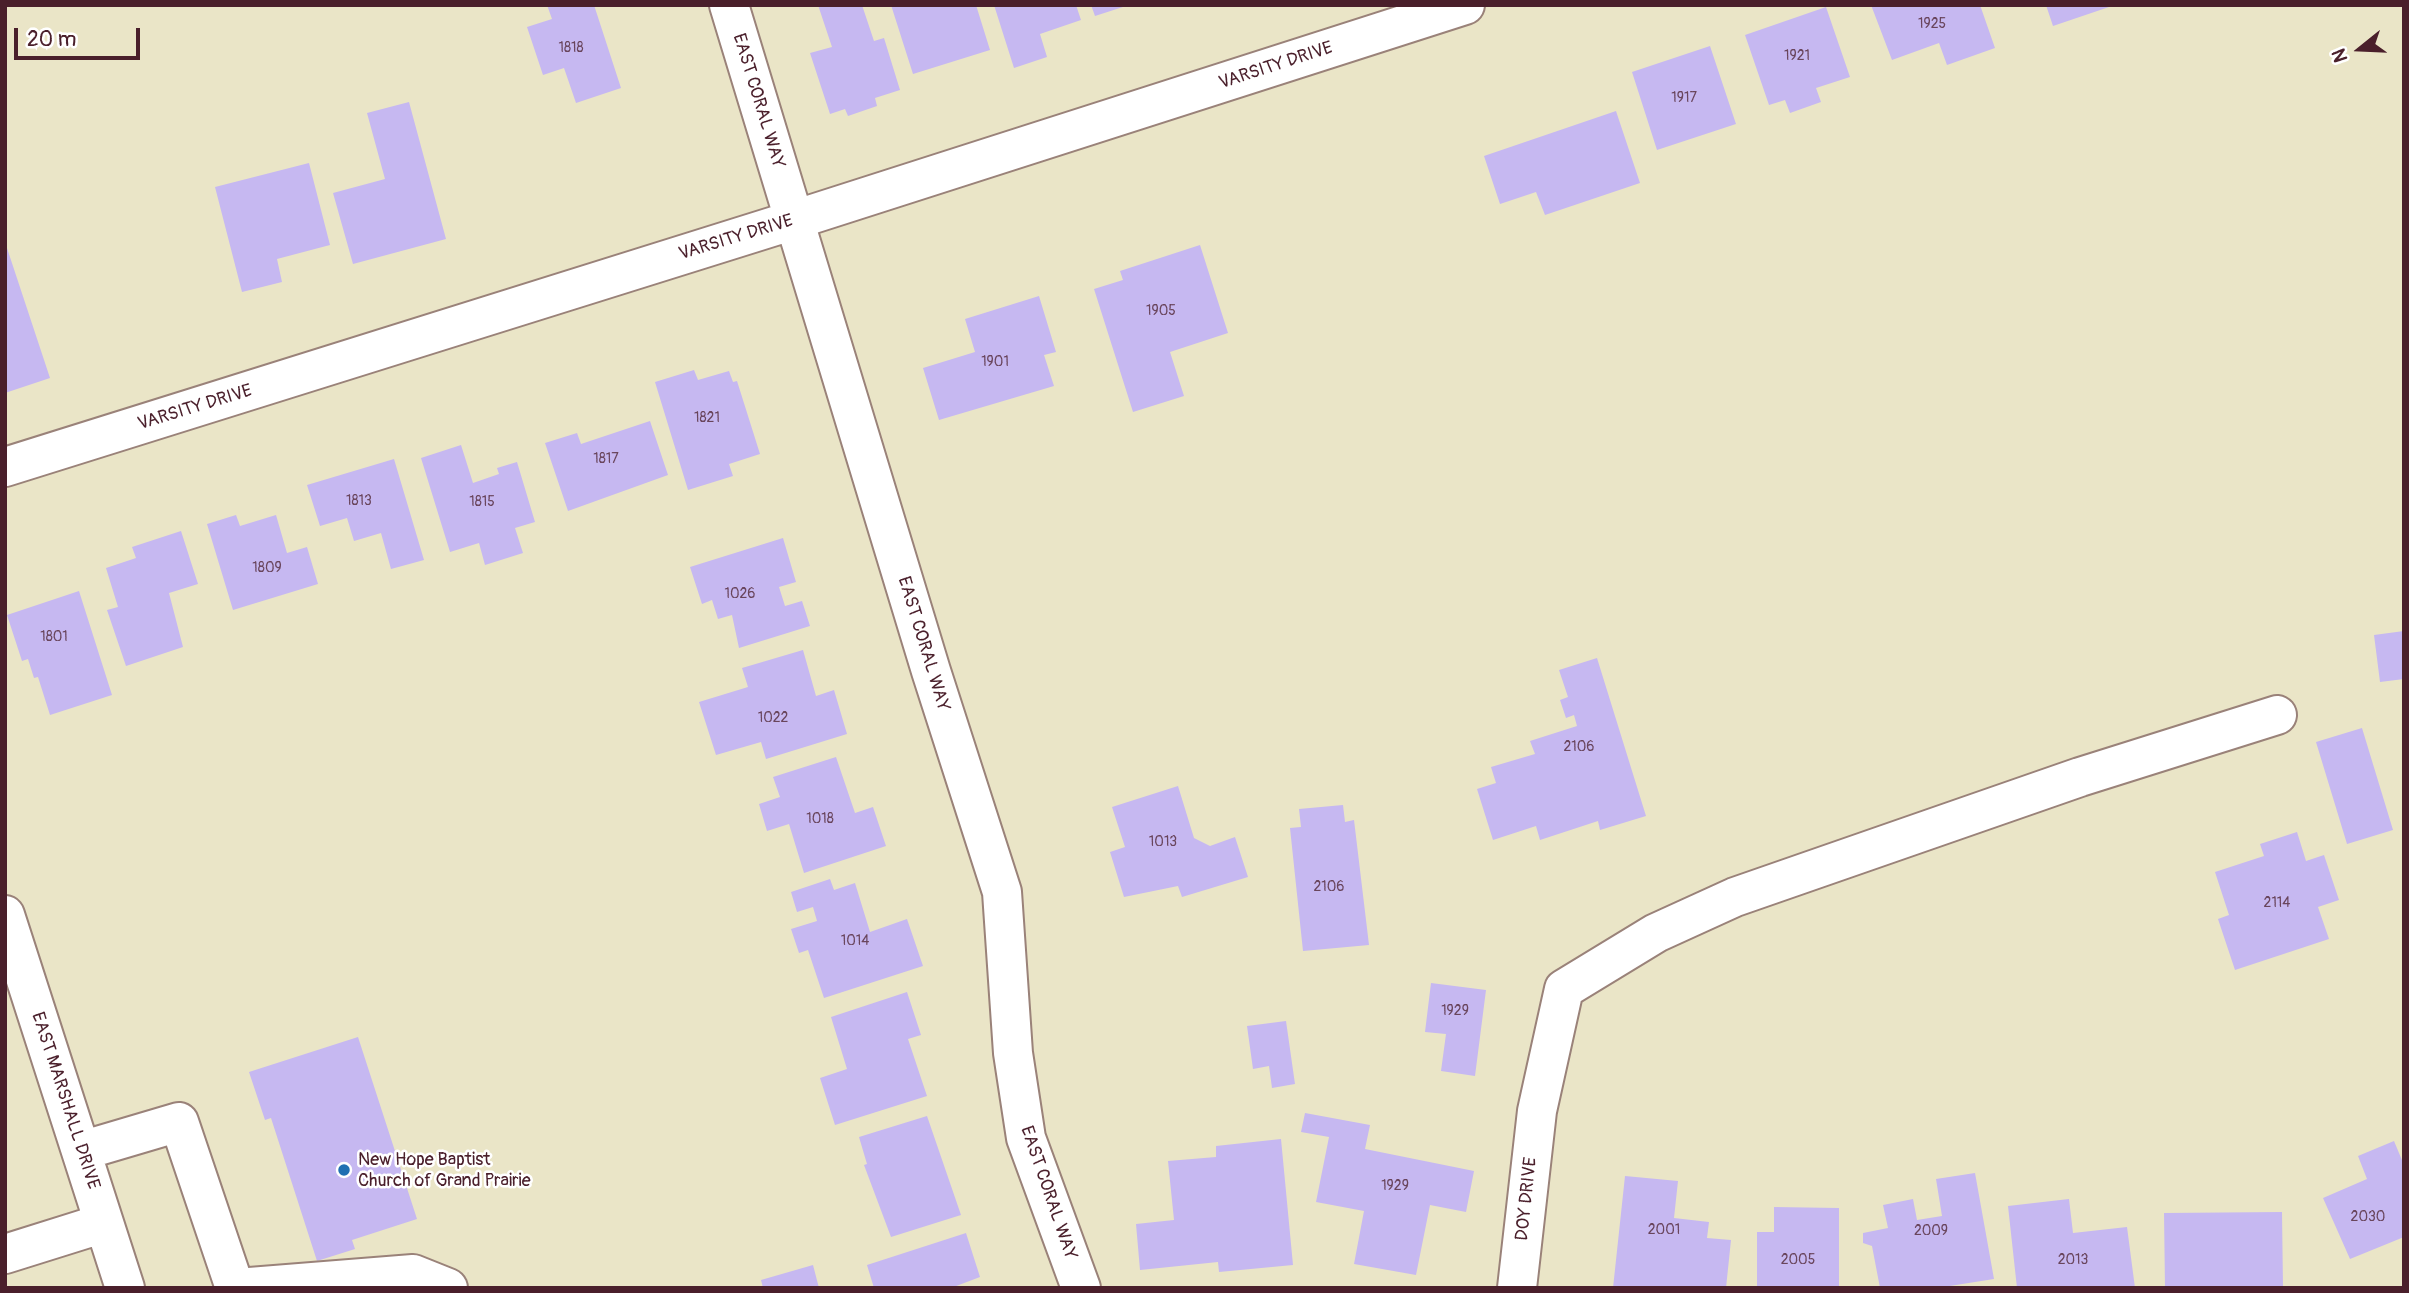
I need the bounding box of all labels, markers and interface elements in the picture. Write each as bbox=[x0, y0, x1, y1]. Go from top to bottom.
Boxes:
scale bar bbox=[18, 14, 144, 58]
north arrow bbox=[2325, 14, 2395, 84]
house number: 1925 bbox=[1918, 16, 1946, 32]
text: 20 m bbox=[27, 26, 76, 53]
street label: EAST CORAL WAY bbox=[727, 31, 789, 171]
street label: VARSITY DRIVE bbox=[1216, 37, 1336, 95]
house number: 1818 bbox=[558, 40, 584, 56]
text: N bbox=[2327, 46, 2353, 65]
house number: 1921 bbox=[1784, 48, 1810, 64]
house number: 1917 bbox=[1671, 90, 1697, 106]
street label: VARSITY DRIVE bbox=[676, 210, 796, 266]
house number: 1905 bbox=[1146, 303, 1176, 319]
house number: 1901 bbox=[981, 354, 1009, 370]
street label: VARSITY DRIVE bbox=[135, 380, 255, 436]
house number: 1821 bbox=[694, 410, 720, 426]
house number: 1817 bbox=[593, 451, 619, 467]
house number: 1813 bbox=[346, 493, 372, 509]
house number: 1815 bbox=[469, 494, 495, 510]
house number: 1809 bbox=[252, 560, 282, 576]
street label: EAST CORAL WAY bbox=[892, 574, 954, 714]
house number: 1026 bbox=[724, 586, 756, 602]
house number: 1801 bbox=[40, 629, 68, 645]
house number: 1022 bbox=[758, 710, 788, 726]
house number: 2106 bbox=[1563, 739, 1595, 755]
house number: 1018 bbox=[806, 811, 834, 827]
house number: 1013 bbox=[1149, 834, 1177, 850]
house number: 2106 bbox=[1313, 879, 1345, 895]
house number: 2114 bbox=[2264, 895, 2290, 911]
house number: 1014 bbox=[841, 933, 869, 949]
house number: 1929 bbox=[1441, 1003, 1469, 1019]
street label: EAST MARSHALL DRIVE bbox=[26, 1010, 104, 1192]
street label: EAST CORAL WAY bbox=[1015, 1123, 1081, 1263]
place label: New Hope Baptist Church of Grand Prairie bbox=[358, 1149, 531, 1192]
street label: DOY DRIVE bbox=[1512, 1156, 1542, 1242]
marker: New Hope Baptist Church of Grand Prairie bbox=[336, 1162, 352, 1178]
house number: 1929 bbox=[1381, 1178, 1409, 1194]
house number: 2030 bbox=[2351, 1209, 2385, 1225]
house number: 2001 bbox=[1648, 1222, 1680, 1238]
house number: 2009 bbox=[1914, 1223, 1948, 1239]
house number: 2005 bbox=[1781, 1252, 1815, 1268]
house number: 2013 bbox=[2058, 1252, 2088, 1268]

